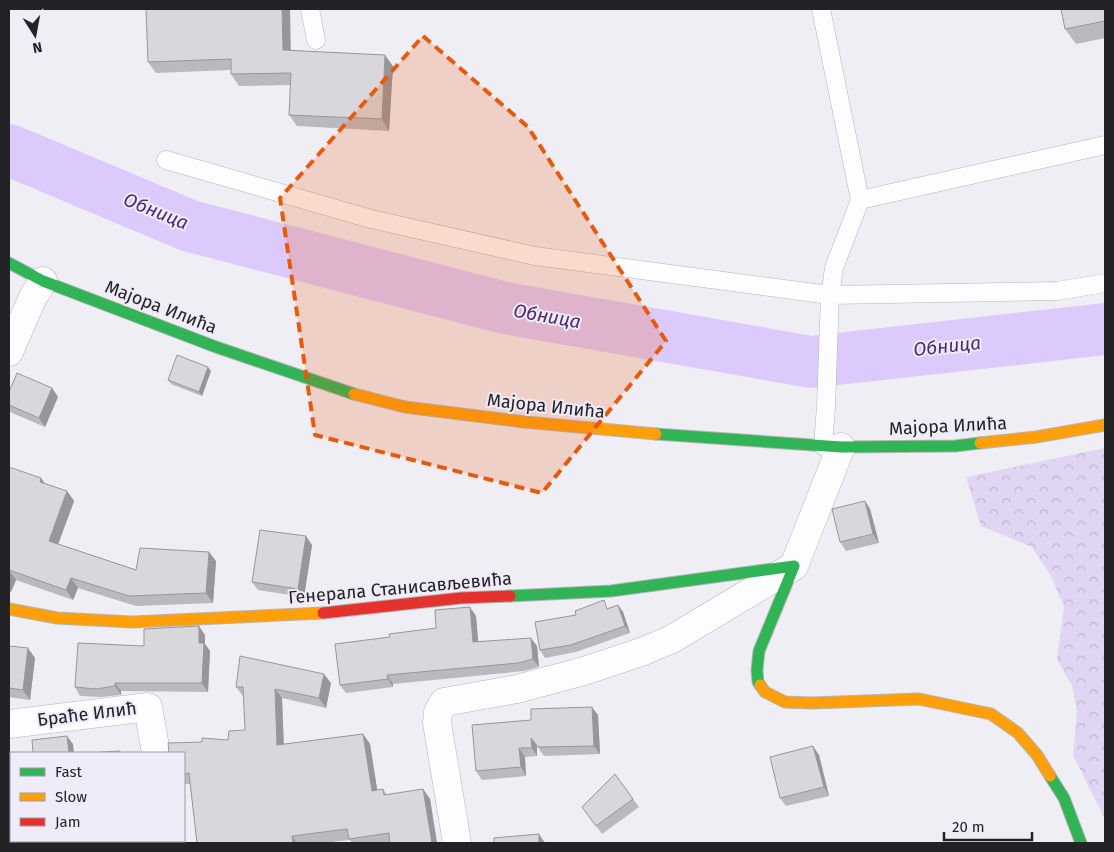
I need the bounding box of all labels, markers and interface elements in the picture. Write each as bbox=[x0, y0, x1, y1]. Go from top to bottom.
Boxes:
north arrow bbox=[10, 10, 60, 60]
text: N bbox=[31, 38, 44, 57]
water label: Обница bbox=[120, 188, 192, 234]
street label: Мајора Илића bbox=[102, 276, 220, 338]
water label: Обница bbox=[512, 299, 582, 333]
water label: Обница bbox=[912, 331, 982, 361]
street label: Мајора Илића bbox=[486, 389, 606, 423]
street label: Мајора Илића bbox=[888, 412, 1008, 440]
street label: Генерала Станисављевића bbox=[287, 567, 513, 609]
street label: Браће Илић bbox=[36, 697, 138, 731]
legend bbox=[10, 752, 185, 842]
text: Fast bbox=[55, 763, 82, 781]
text: Slow bbox=[55, 788, 87, 806]
scale bar bbox=[944, 810, 1032, 842]
text: Jam bbox=[55, 813, 81, 831]
text: 20 m bbox=[952, 818, 985, 836]

